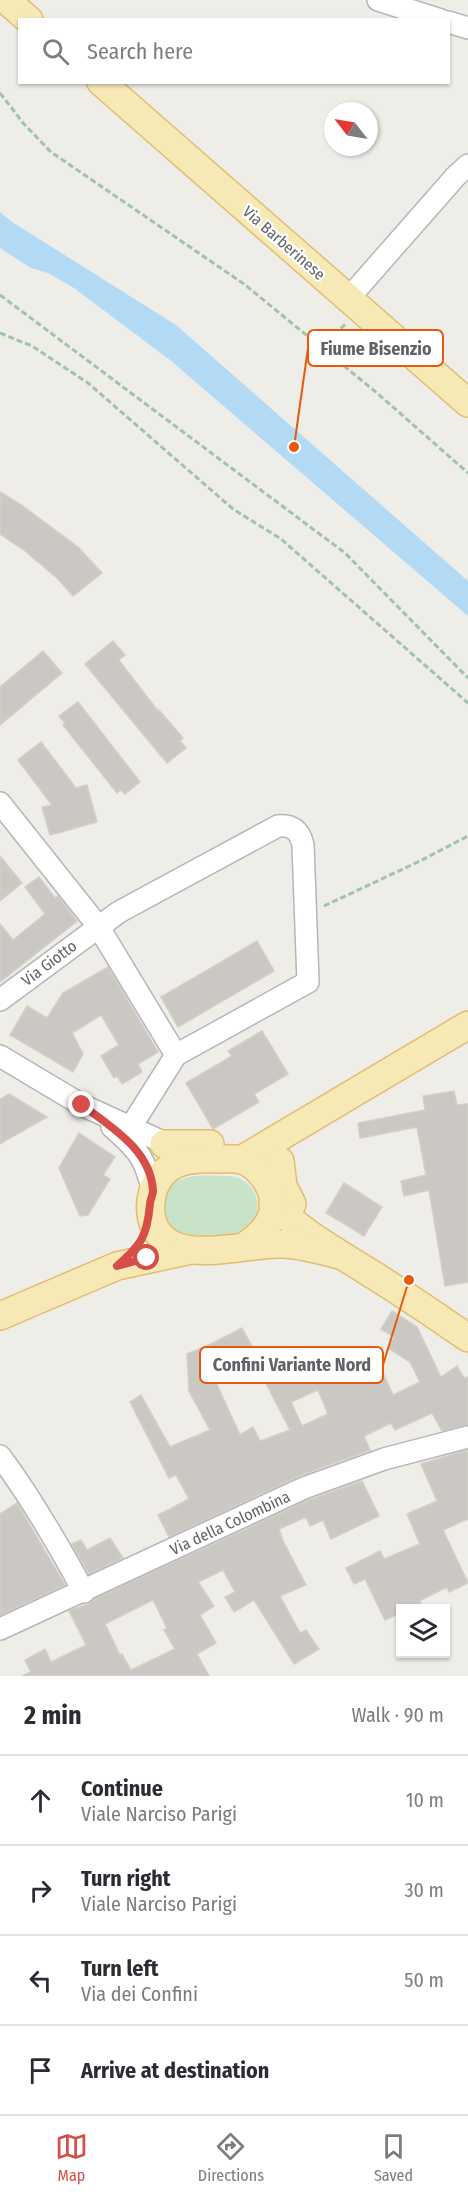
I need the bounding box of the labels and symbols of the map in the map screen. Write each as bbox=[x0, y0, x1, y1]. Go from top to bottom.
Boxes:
north arrow bbox=[324, 102, 378, 156]
street label: Via Barberinese bbox=[239, 202, 329, 284]
callout: Fiume Bisenzio bbox=[308, 330, 443, 366]
text: Fiume Bisenzio bbox=[320, 338, 432, 360]
street label: Via Giotto bbox=[18, 936, 80, 990]
route end bbox=[68, 1091, 94, 1117]
route start bbox=[133, 1244, 159, 1270]
callout: Confini Variante Nord bbox=[200, 1347, 383, 1383]
text: Confini Variante Nord bbox=[213, 1354, 371, 1376]
street label: Via della Colombina bbox=[167, 1487, 293, 1559]

